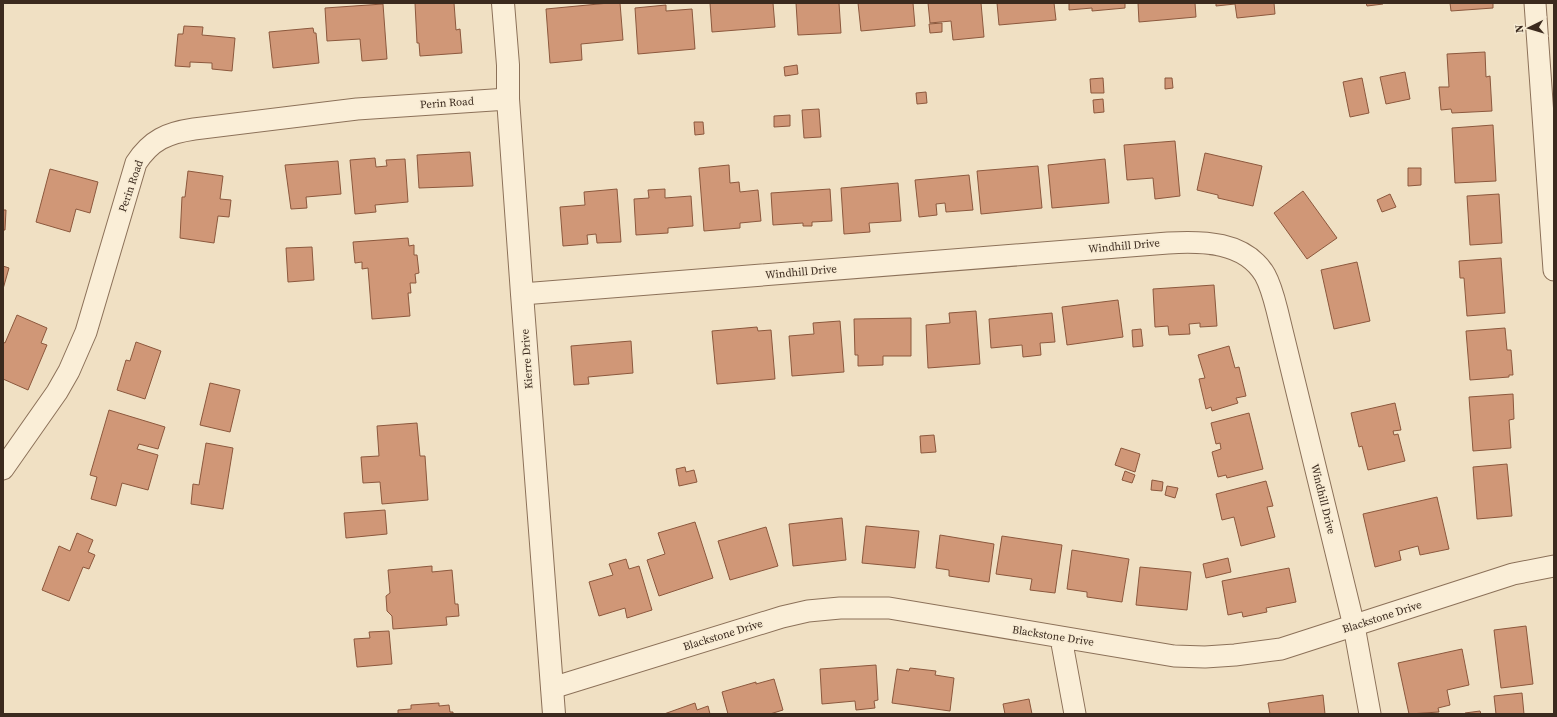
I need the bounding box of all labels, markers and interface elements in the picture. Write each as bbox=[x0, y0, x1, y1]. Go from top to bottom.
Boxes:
north arrow bbox=[1509, 8, 1549, 48]
text: N bbox=[1512, 24, 1527, 33]
street label: Perin Road bbox=[420, 94, 475, 112]
street label: Perin Road bbox=[115, 157, 147, 214]
street label: Windhill Drive bbox=[1087, 235, 1161, 257]
street label: Windhill Drive bbox=[764, 261, 838, 283]
street label: Kierre Drive bbox=[517, 328, 537, 390]
street label: Windhill Drive bbox=[1307, 462, 1339, 536]
street label: Blackstone Drive bbox=[1340, 597, 1424, 637]
street label: Blackstone Drive bbox=[681, 616, 765, 654]
street label: Blackstone Drive bbox=[1011, 622, 1095, 650]

